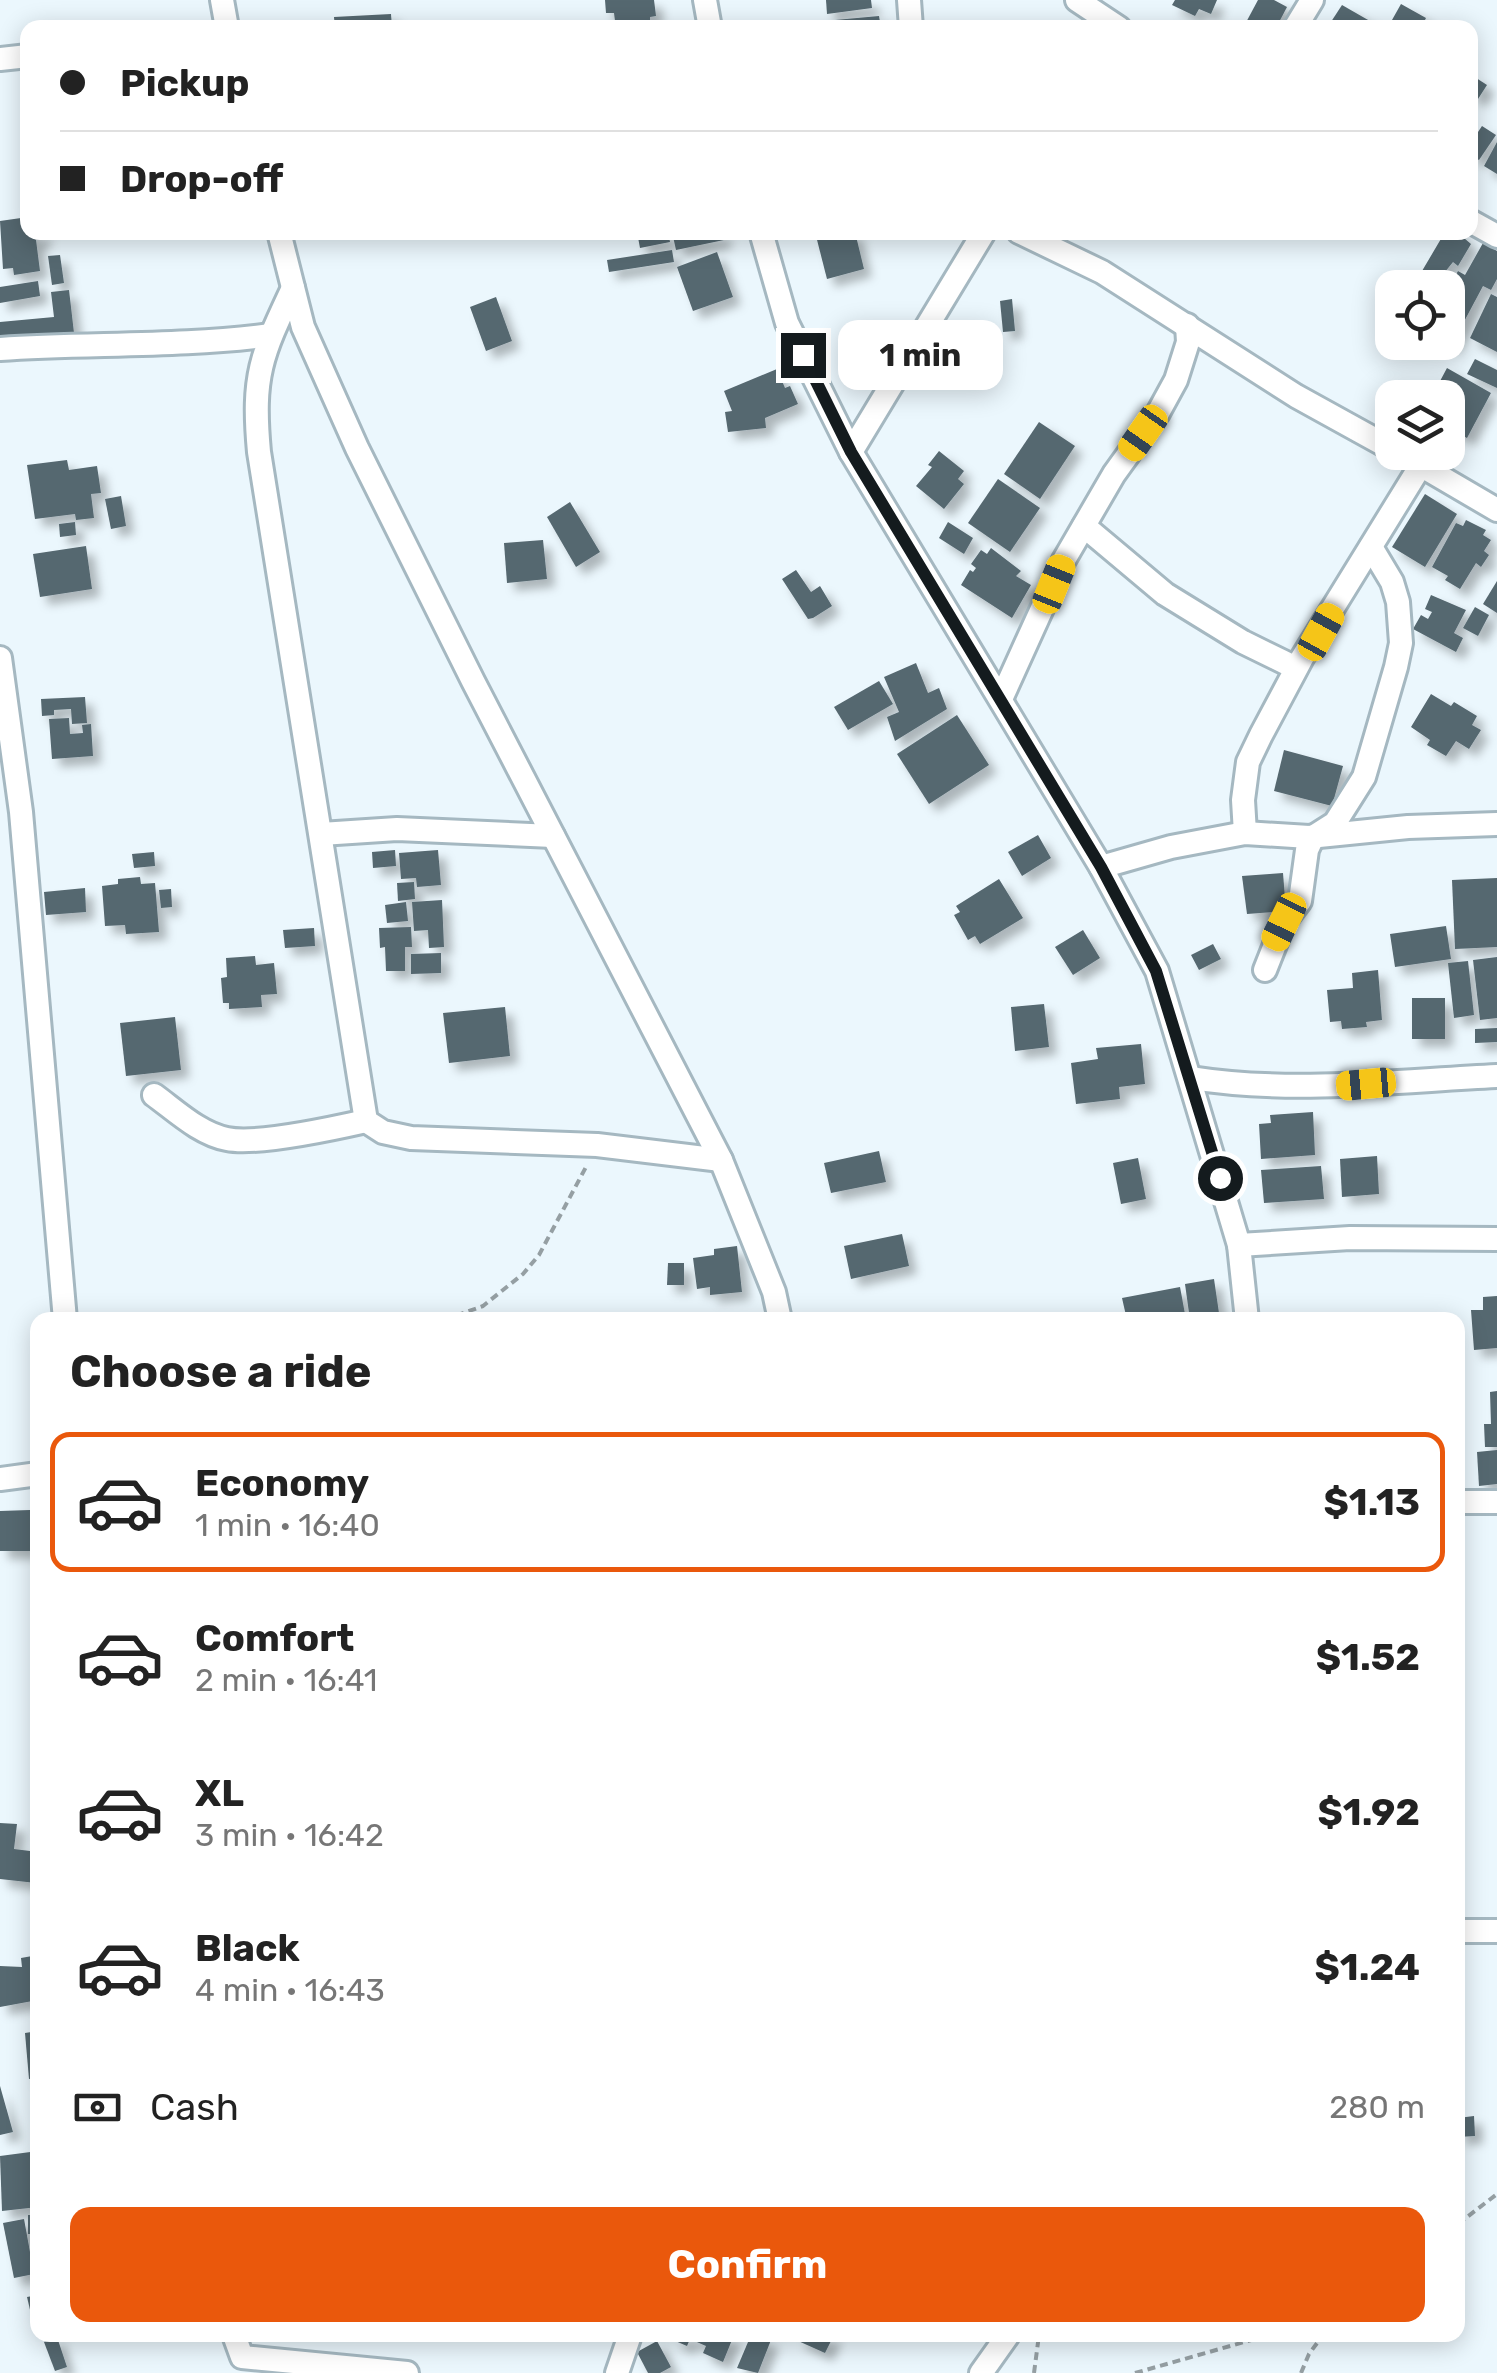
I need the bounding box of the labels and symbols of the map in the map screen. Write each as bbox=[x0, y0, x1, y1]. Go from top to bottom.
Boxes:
callout: 1 min bbox=[838, 320, 1003, 390]
route end bbox=[781, 333, 826, 378]
car bbox=[1114, 400, 1172, 466]
car bbox=[1029, 551, 1079, 617]
car bbox=[1293, 598, 1349, 666]
car bbox=[1257, 888, 1311, 956]
car bbox=[1335, 1066, 1397, 1102]
route start bbox=[1198, 1156, 1243, 1201]

